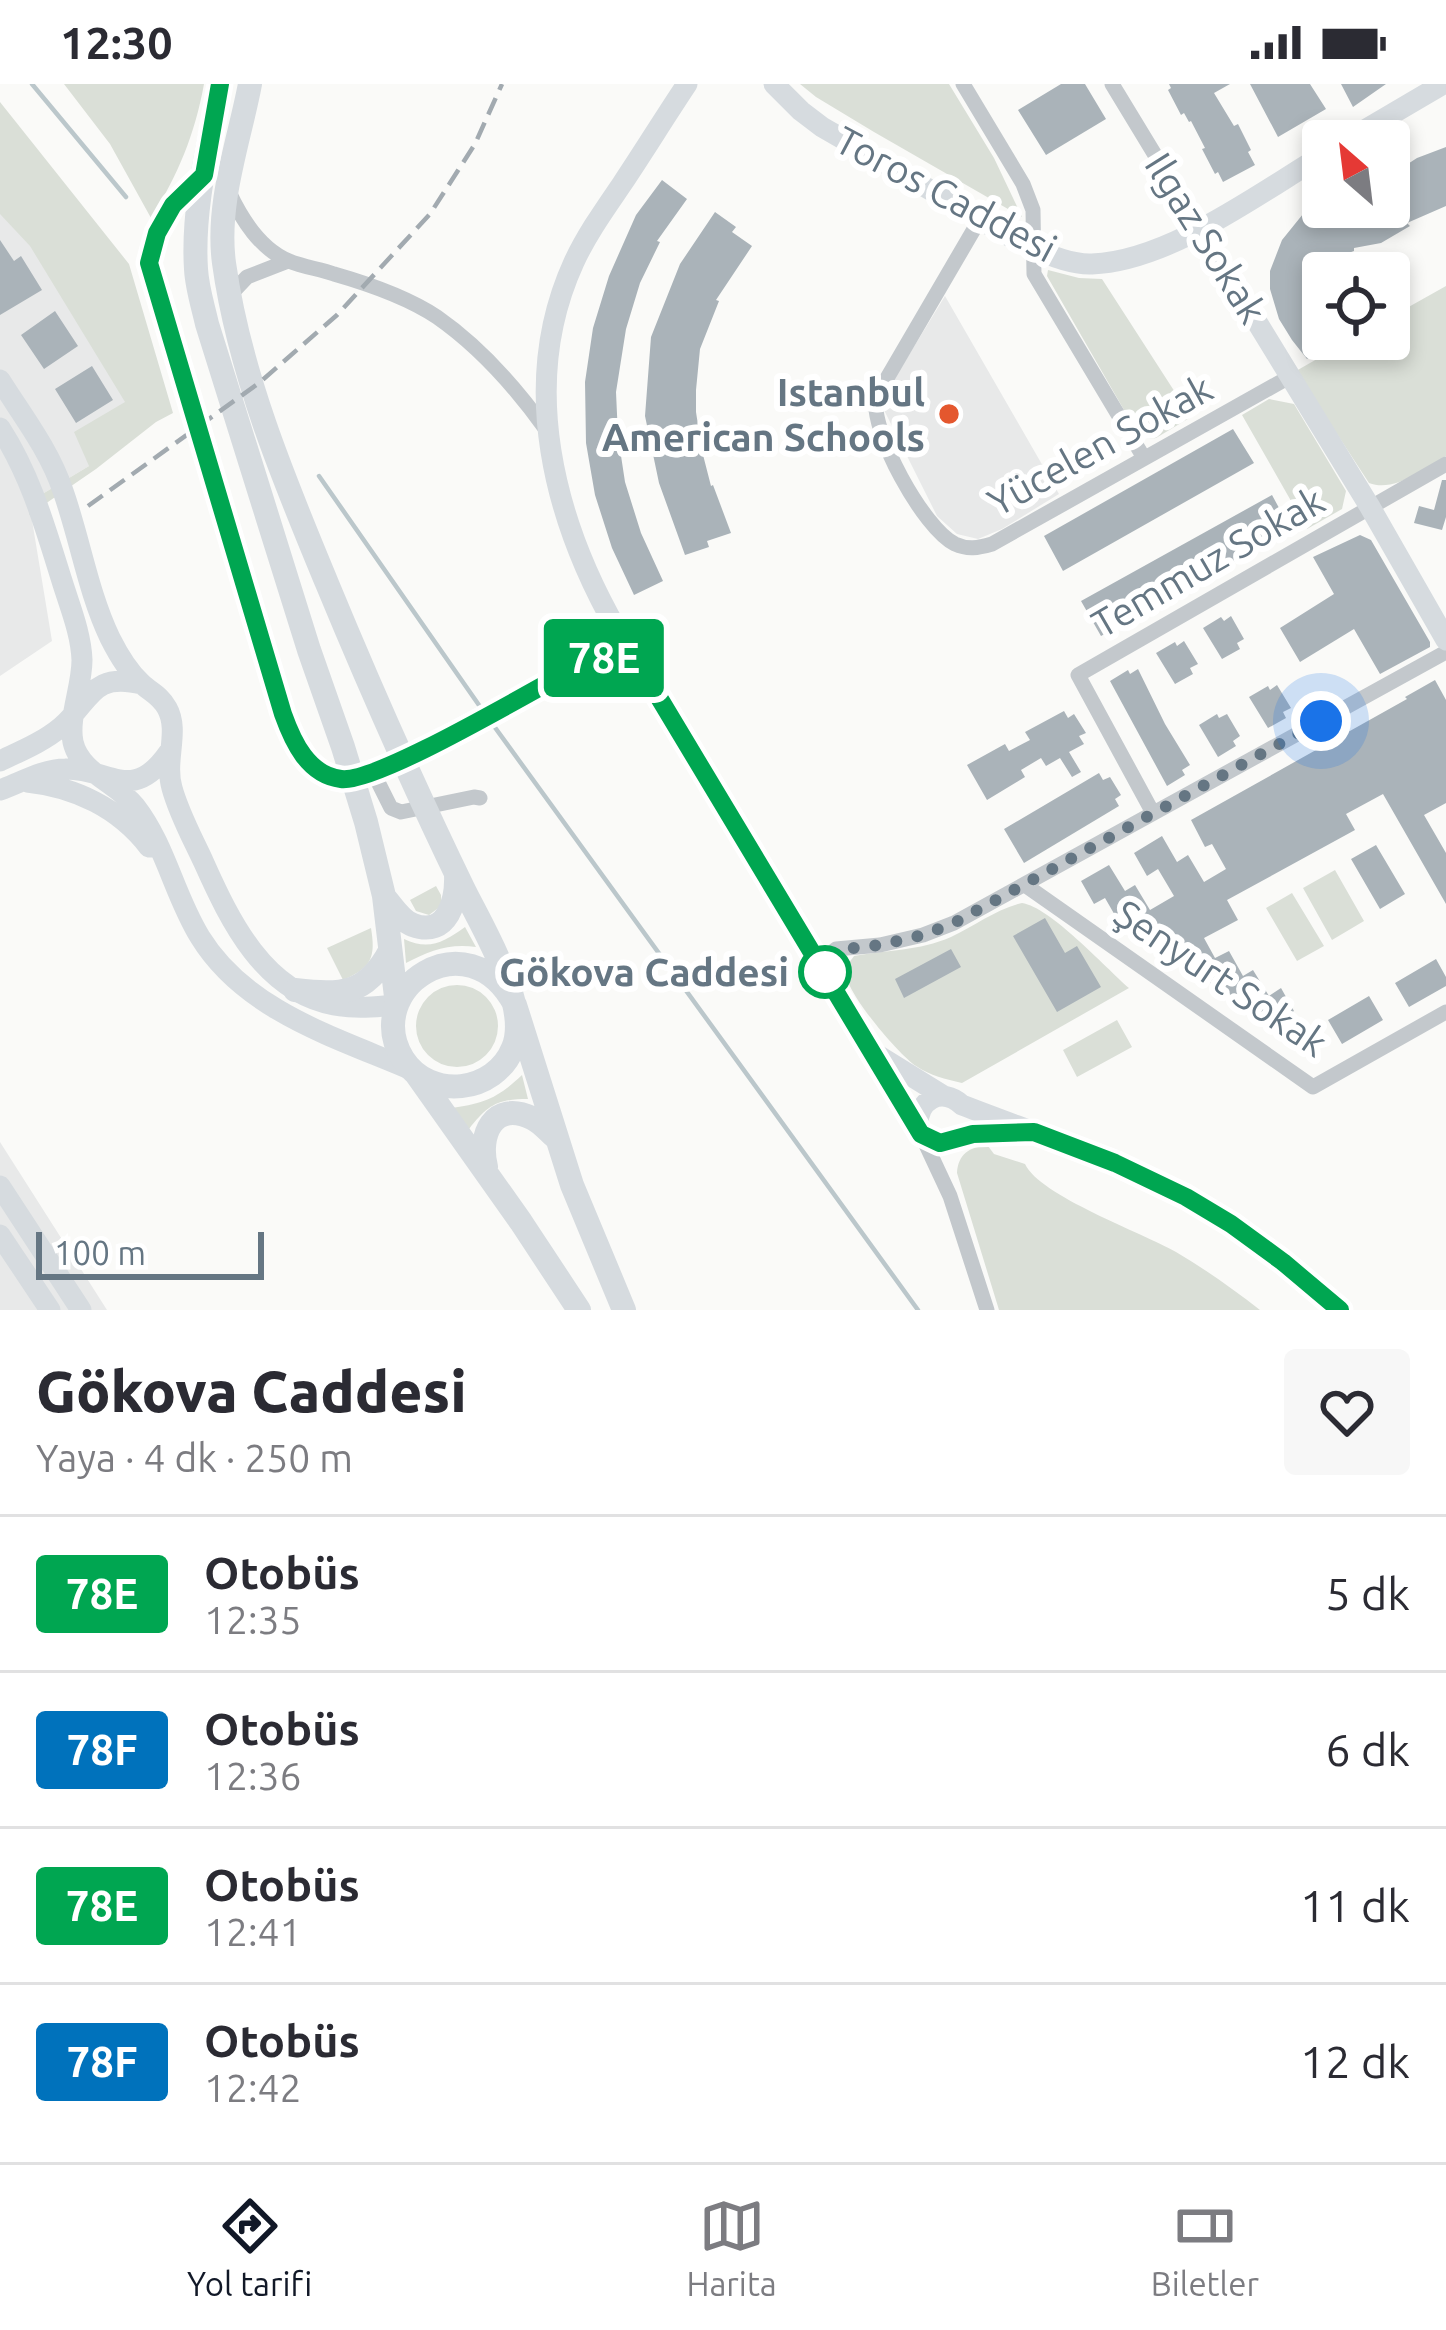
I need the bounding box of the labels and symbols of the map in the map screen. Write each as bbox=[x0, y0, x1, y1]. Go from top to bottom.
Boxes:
street label: Toros Caddesi bbox=[829, 117, 1064, 270]
north arrow bbox=[1302, 120, 1410, 228]
street label: Ilgaz Sokak bbox=[1137, 145, 1276, 331]
street label: Yücelen Sokak bbox=[980, 365, 1219, 524]
place label: Istanbul American Schools bbox=[602, 370, 925, 458]
marker: Istanbul American Schools bbox=[936, 401, 962, 427]
street label: Temmuz Sokak bbox=[1084, 478, 1331, 645]
line badge: 78E bbox=[535, 619, 673, 697]
your location bbox=[1291, 691, 1351, 751]
street label: Şenyurt Sokak bbox=[1107, 891, 1336, 1064]
marker: Gökova Caddesi bbox=[800, 947, 850, 997]
place label: Gökova Caddesi bbox=[499, 950, 789, 993]
scale bar bbox=[36, 1226, 264, 1279]

